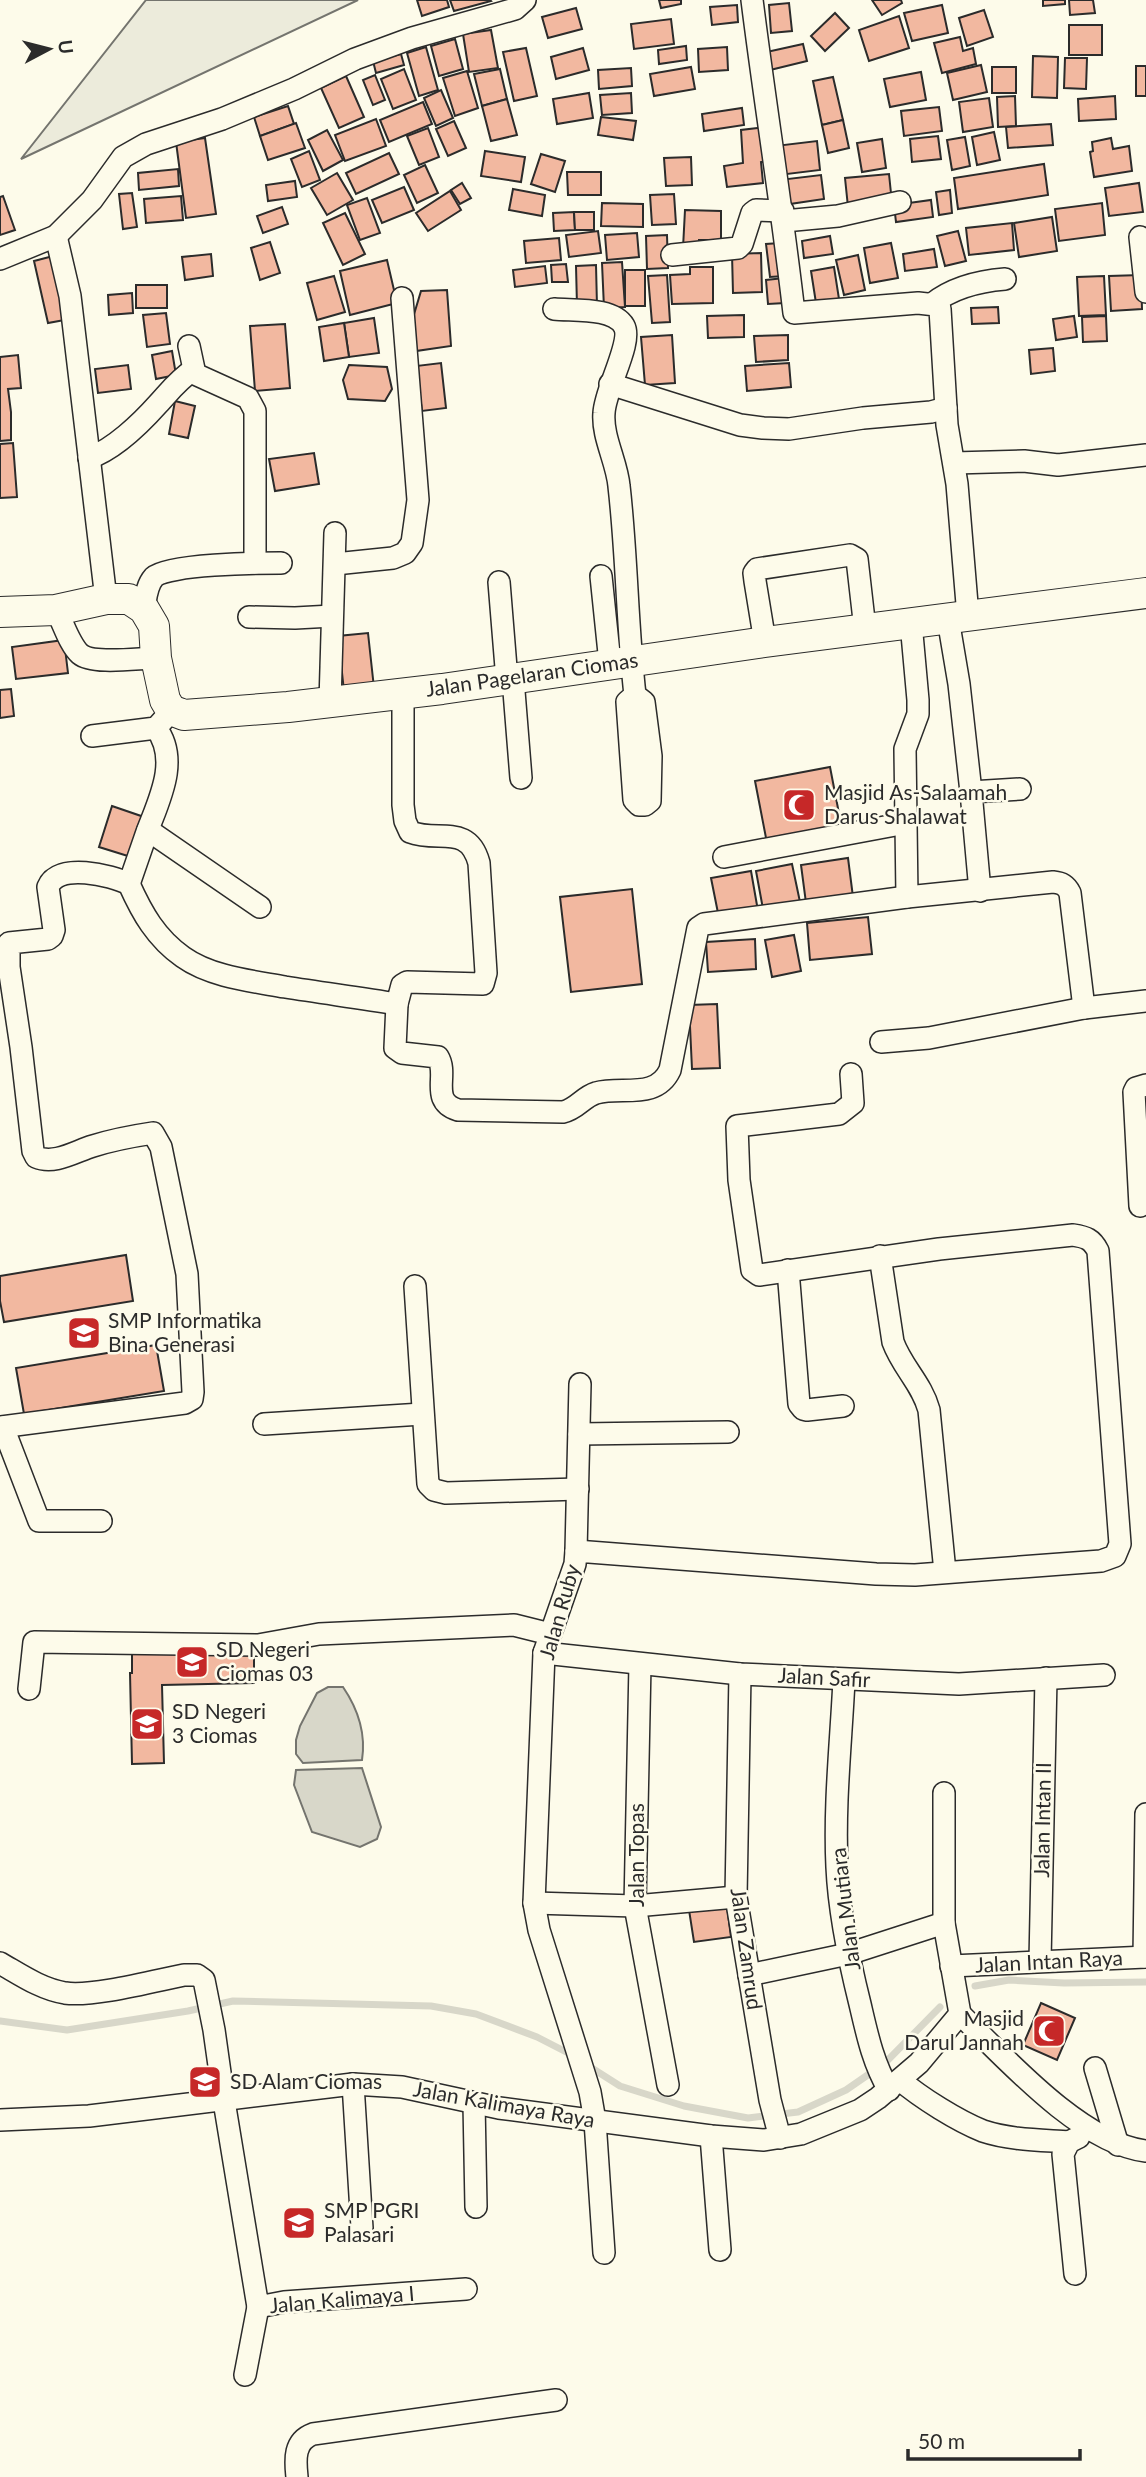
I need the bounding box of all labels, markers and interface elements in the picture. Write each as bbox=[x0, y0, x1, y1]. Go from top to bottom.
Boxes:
north arrow bbox=[14, 14, 84, 84]
text: U bbox=[54, 38, 79, 55]
street label: Jalan Pagelaran Ciomas bbox=[424, 646, 640, 701]
place label: Masjid As-Salaamah Darus Shalawat bbox=[824, 779, 1007, 828]
mosque icon: Masjid As-Salaamah Darus Shalawat bbox=[780, 786, 818, 824]
place label: SMP Informatika Bina Generasi bbox=[108, 1307, 262, 1356]
school or university icon: SMP Informatika Bina Generasi bbox=[65, 1314, 103, 1352]
street label: Jalan Ruby bbox=[533, 1561, 584, 1662]
place label: SD Negeri Ciomas 03 bbox=[216, 1636, 314, 1685]
school or university icon: SD Negeri Ciomas 03 bbox=[173, 1643, 211, 1681]
street label: Jalan Safir bbox=[777, 1662, 871, 1691]
place label: SD Negeri 3 Ciomas bbox=[172, 1698, 266, 1747]
school or university icon: SD Negeri 3 Ciomas bbox=[128, 1705, 166, 1743]
street label: Jalan Intan II bbox=[1028, 1762, 1055, 1878]
street label: Jalan Topas bbox=[623, 1803, 648, 1907]
street label: Jalan Mutiara bbox=[825, 1846, 864, 1972]
street label: Jalan Zamrud bbox=[727, 1886, 768, 2011]
street label: Jalan Intan Raya bbox=[974, 1944, 1123, 1977]
place label: Masjid Darul Jannah bbox=[904, 2005, 1024, 2054]
mosque icon: Masjid Darul Jannah bbox=[1030, 2012, 1068, 2050]
school or university icon: SD Alam Ciomas bbox=[186, 2063, 224, 2101]
place label: SD Alam Ciomas bbox=[230, 2068, 382, 2093]
street label: Jalan Kalimaya Raya bbox=[412, 2075, 597, 2132]
place label: SMP PGRI Palasari bbox=[324, 2197, 419, 2246]
school or university icon: SMP PGRI Palasari bbox=[280, 2204, 318, 2242]
street label: Jalan Kalimaya I bbox=[268, 2280, 415, 2317]
scale bar bbox=[908, 2418, 1080, 2462]
text: 50 m bbox=[918, 2428, 965, 2453]

